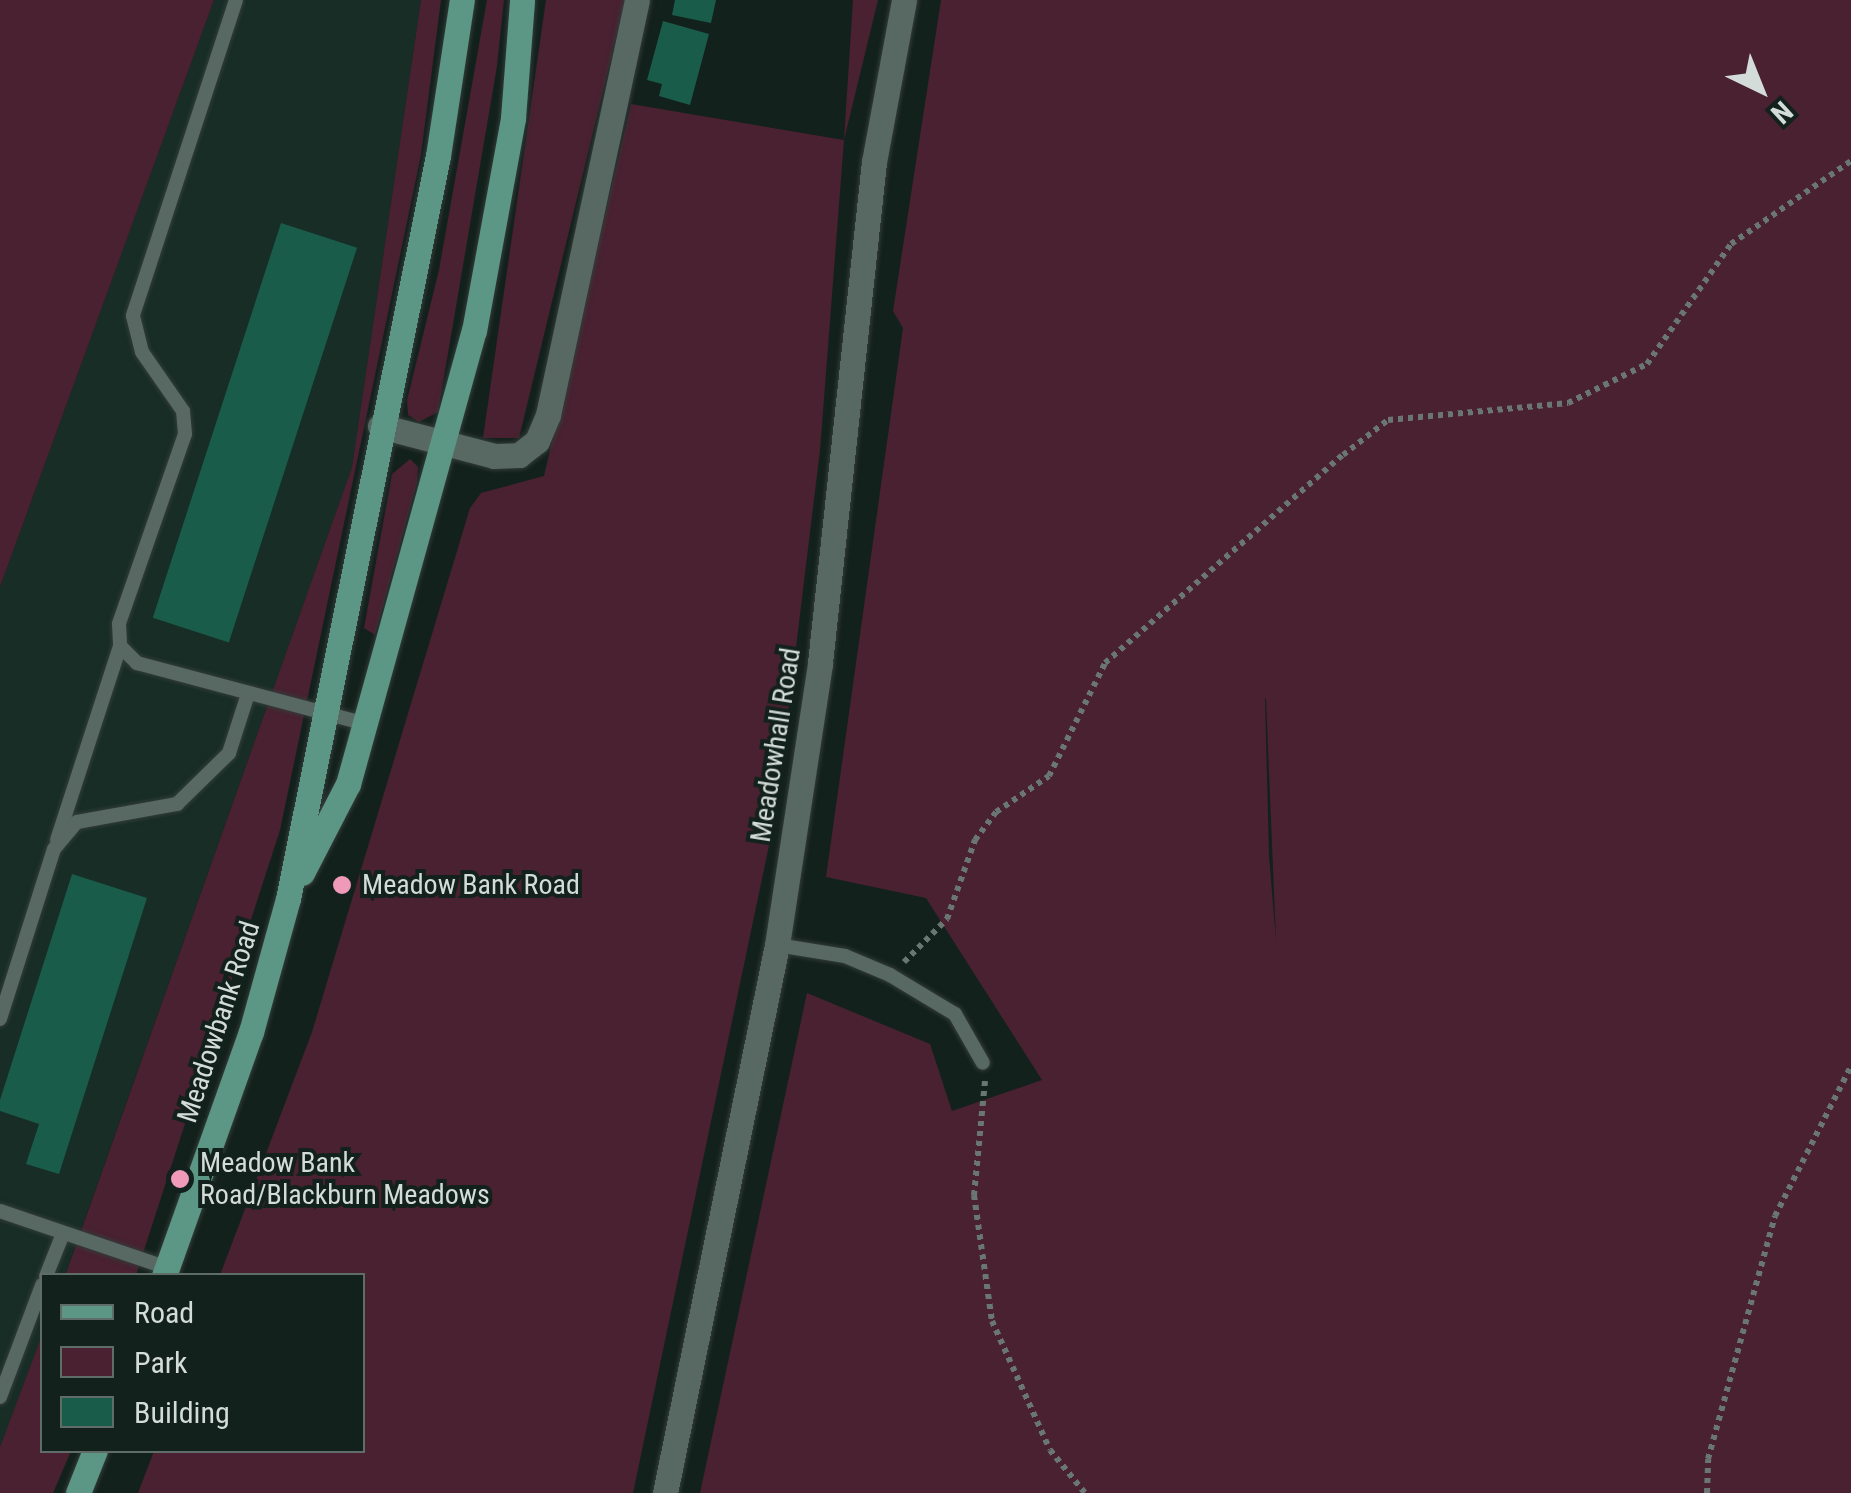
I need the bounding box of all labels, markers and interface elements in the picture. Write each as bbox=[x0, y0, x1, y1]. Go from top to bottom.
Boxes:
north arrow bbox=[1711, 40, 1811, 140]
text: N bbox=[1764, 94, 1799, 130]
street label: Meadowhall Road bbox=[744, 645, 808, 845]
place label: Meadow Bank Road bbox=[362, 868, 580, 902]
marker: Meadow Bank Road bbox=[331, 874, 353, 896]
street label: Meadowbank Road bbox=[171, 917, 267, 1127]
place label: Meadow Bank Road/Blackburn Meadows bbox=[200, 1146, 490, 1212]
marker: Meadow Bank Road/Blackburn Meadows bbox=[169, 1168, 191, 1190]
legend bbox=[40, 1273, 365, 1453]
text: Road bbox=[134, 1295, 194, 1330]
text: Park bbox=[134, 1345, 188, 1380]
text: Building bbox=[134, 1395, 230, 1430]

